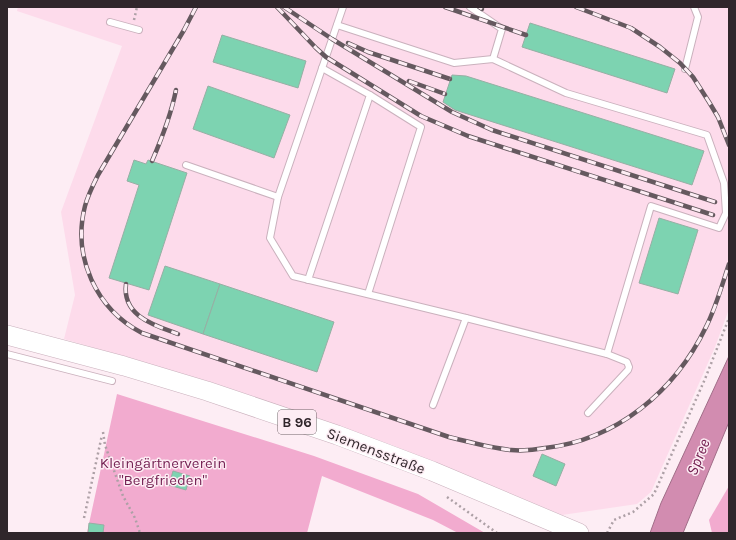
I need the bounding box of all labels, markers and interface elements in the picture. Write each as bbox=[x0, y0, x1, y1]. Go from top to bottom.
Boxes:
road number: B 96 bbox=[278, 410, 316, 434]
street label: Siemensstraße bbox=[324, 424, 428, 478]
water label: Spree bbox=[682, 435, 714, 478]
park label: Kleingärtnerverein "Bergfrieden" bbox=[100, 454, 226, 489]

